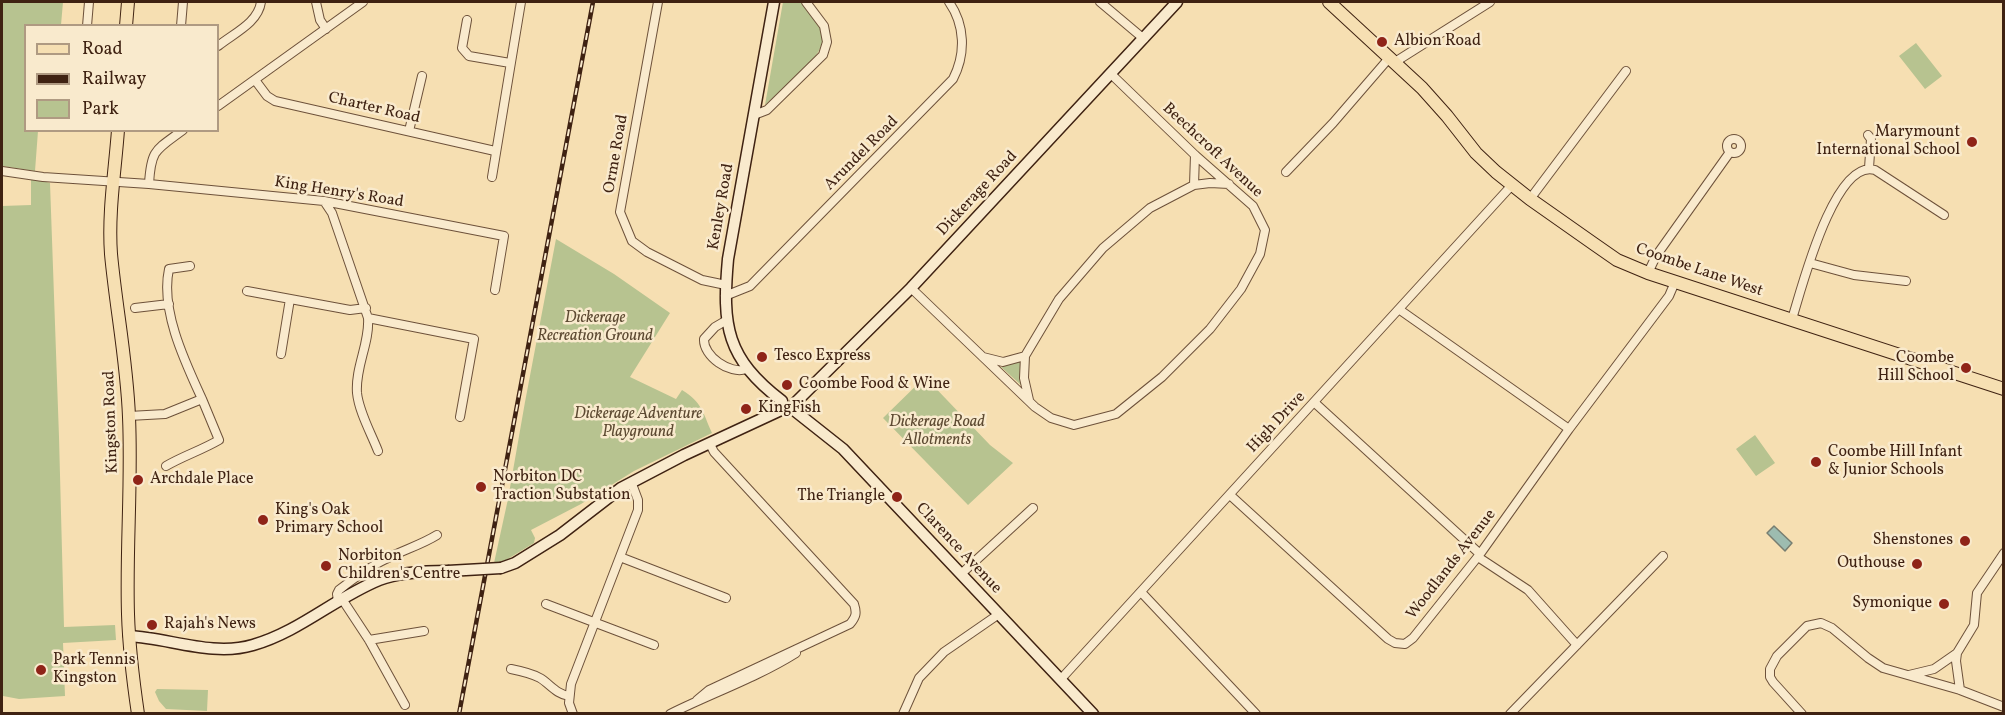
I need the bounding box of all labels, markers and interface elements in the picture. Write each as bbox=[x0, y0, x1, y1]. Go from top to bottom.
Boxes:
legend bbox=[24, 24, 219, 132]
place label: Albion Road bbox=[1394, 32, 1481, 52]
marker: Albion Road bbox=[1375, 35, 1389, 49]
text: Road bbox=[82, 37, 123, 62]
text: Railway bbox=[82, 67, 146, 92]
street label: Charter Road bbox=[326, 89, 422, 129]
text: Park bbox=[82, 97, 119, 122]
street label: Beechcroft Avenue bbox=[1158, 100, 1266, 202]
street label: Orme Road bbox=[601, 113, 633, 195]
street label: Arundel Road bbox=[821, 113, 903, 195]
place label: Marymount International School bbox=[1817, 123, 1960, 161]
marker: Marymount International School bbox=[1965, 135, 1979, 149]
street label: Dickerage Road bbox=[934, 148, 1022, 240]
street label: Kenley Road bbox=[705, 162, 739, 252]
street label: King Henry's Road bbox=[273, 173, 405, 213]
street label: Coombe Lane West bbox=[1633, 240, 1765, 302]
park label: Dickerage Recreation Ground bbox=[537, 309, 653, 347]
place label: Tesco Express bbox=[774, 347, 871, 367]
place label: Coombe Hill School bbox=[1878, 349, 1954, 387]
marker: Tesco Express bbox=[755, 350, 769, 364]
marker: Coombe Hill School bbox=[1959, 361, 1973, 375]
street label: Kingston Road bbox=[101, 370, 123, 474]
place label: Coombe Food & Wine bbox=[799, 375, 950, 395]
marker: Coombe Food & Wine bbox=[780, 378, 794, 392]
street label: High Drive bbox=[1244, 388, 1310, 458]
place label: KingFish bbox=[758, 399, 821, 419]
marker: KingFish bbox=[739, 402, 753, 416]
park label: Dickerage Adventure Playground bbox=[574, 405, 702, 443]
park label: Dickerage Road Allotments bbox=[889, 413, 985, 451]
place label: Coombe Hill Infant & Junior Schools bbox=[1828, 443, 1963, 481]
marker: Coombe Hill Infant & Junior Schools bbox=[1809, 455, 1823, 469]
place label: Norbiton DC Traction Substation bbox=[493, 468, 631, 506]
place label: Archdale Place bbox=[150, 470, 254, 490]
marker: Archdale Place bbox=[131, 473, 145, 487]
marker: Norbiton DC Traction Substation bbox=[474, 480, 488, 494]
place label: The Triangle bbox=[797, 487, 885, 507]
marker: The Triangle bbox=[890, 490, 904, 504]
street label: Clarence Avenue bbox=[911, 500, 1005, 598]
place label: King's Oak Primary School bbox=[275, 501, 383, 539]
street label: Woodlands Avenue bbox=[1403, 506, 1501, 624]
marker: King's Oak Primary School bbox=[256, 513, 270, 527]
place label: Shenstones bbox=[1873, 531, 1953, 551]
marker: Shenstones bbox=[1958, 534, 1972, 548]
place label: Norbiton Children's Centre bbox=[338, 547, 460, 585]
place label: Outhouse bbox=[1837, 554, 1905, 574]
marker: Outhouse bbox=[1910, 557, 1924, 571]
marker: Norbiton Children's Centre bbox=[319, 559, 333, 573]
place label: Symonique bbox=[1852, 594, 1932, 614]
marker: Symonique bbox=[1937, 597, 1951, 611]
place label: Rajah's News bbox=[164, 615, 256, 635]
marker: Rajah's News bbox=[145, 618, 159, 632]
place label: Park Tennis Kingston bbox=[53, 651, 135, 689]
marker: Park Tennis Kingston bbox=[34, 663, 48, 677]

